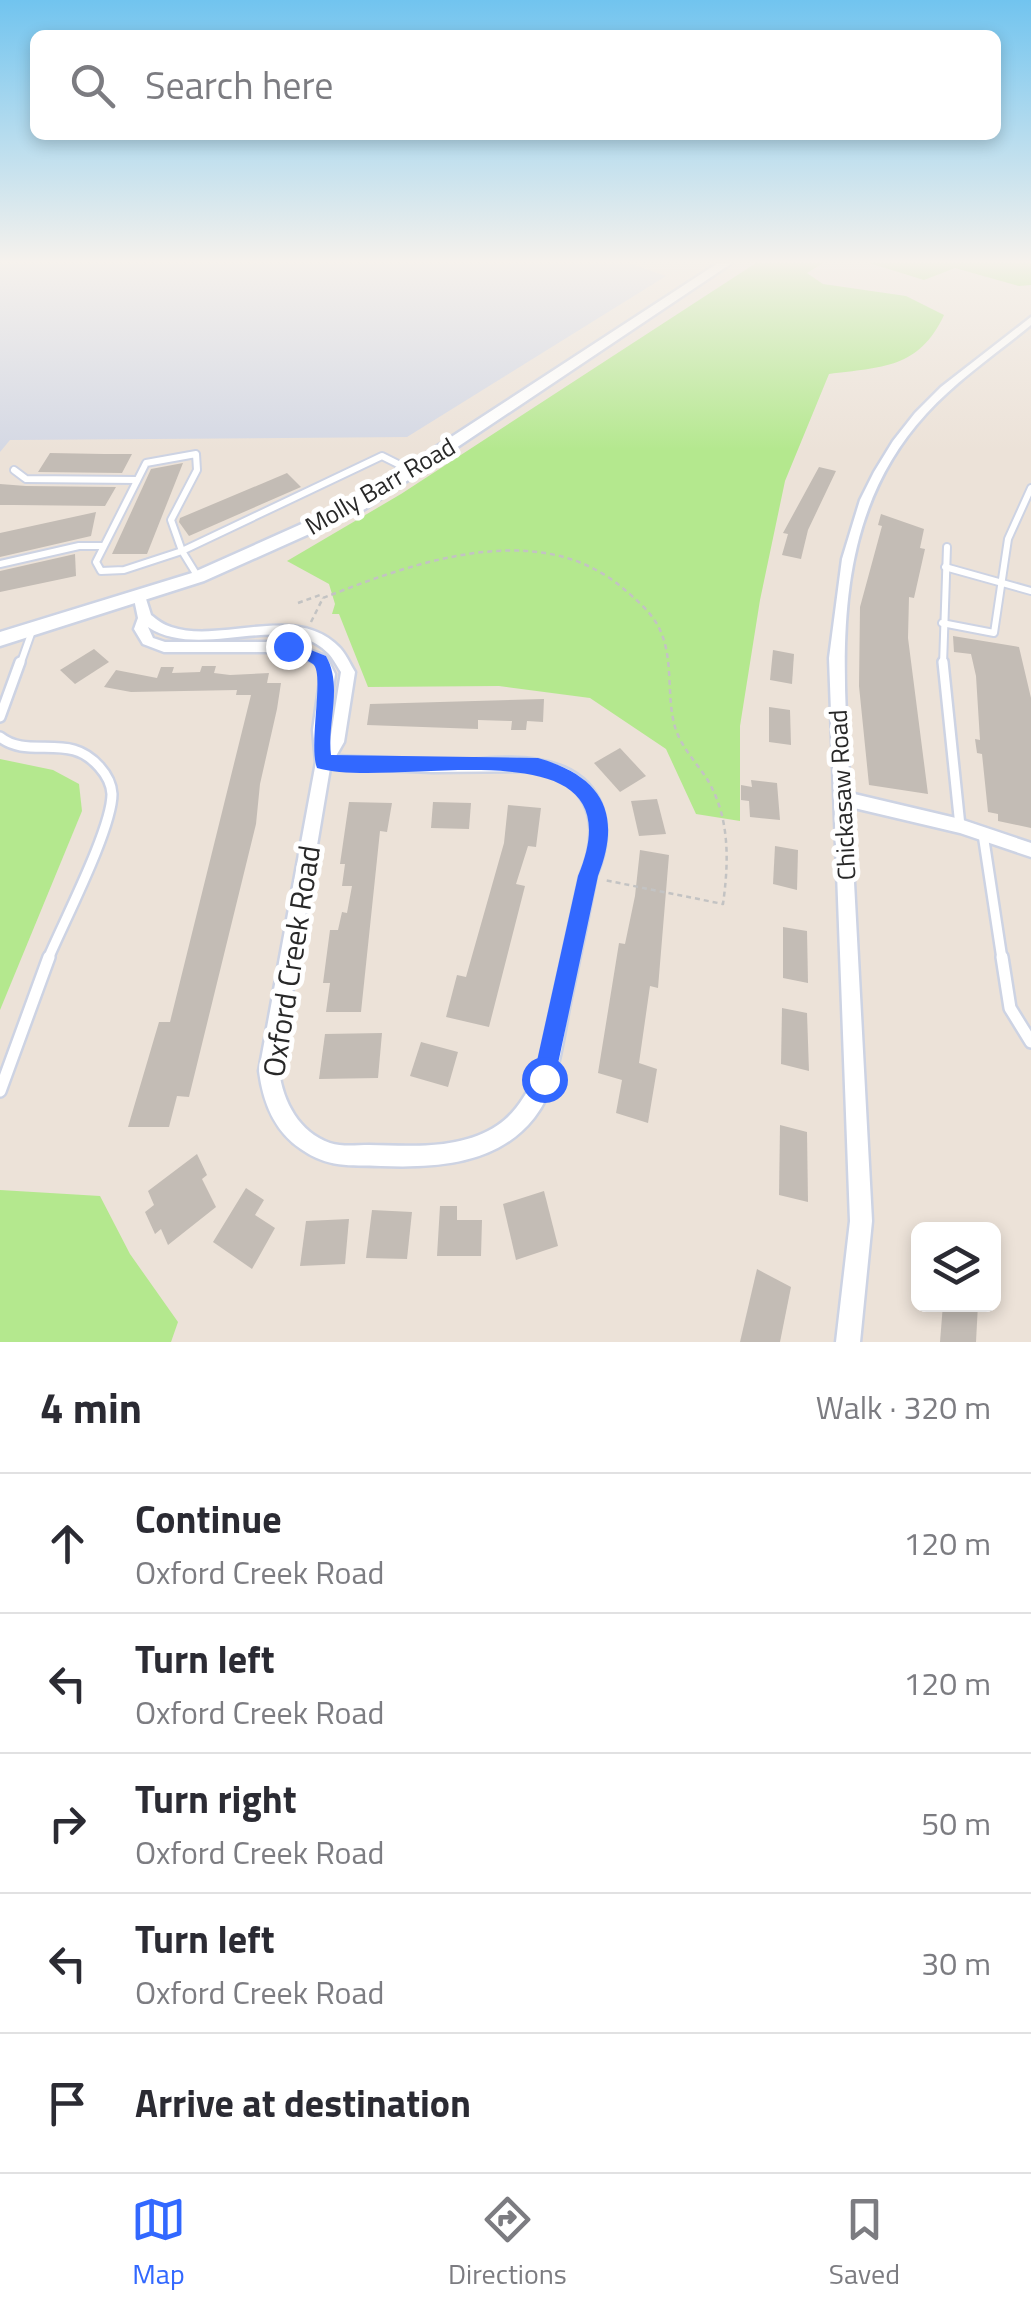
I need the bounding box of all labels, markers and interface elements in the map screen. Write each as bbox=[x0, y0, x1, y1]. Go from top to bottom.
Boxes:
search box bbox=[30, 30, 1001, 140]
text: Search here bbox=[145, 56, 333, 114]
icon: search bbox=[65, 58, 120, 113]
street label: Molly Barr Road bbox=[298, 428, 462, 544]
route end bbox=[266, 624, 312, 670]
street label: Chickasaw Road bbox=[819, 709, 865, 881]
street label: Oxford Creek Road bbox=[250, 842, 332, 1080]
route start bbox=[522, 1057, 568, 1103]
map controls bbox=[911, 1222, 1001, 1312]
button: layers bbox=[911, 1222, 1001, 1312]
text: 4 min bbox=[40, 1375, 142, 1439]
text: Walk · 320 m bbox=[816, 1383, 991, 1431]
text: Continue bbox=[135, 1490, 282, 1548]
icon: ahead bbox=[40, 1516, 95, 1571]
text: 120 m bbox=[903, 1519, 991, 1567]
text: Oxford Creek Road bbox=[135, 1548, 384, 1596]
text: Turn left bbox=[135, 1630, 275, 1688]
icon: left bbox=[40, 1656, 95, 1711]
text: 120 m bbox=[903, 1659, 991, 1707]
text: Oxford Creek Road bbox=[135, 1688, 384, 1736]
text: Turn right bbox=[135, 1770, 297, 1828]
icon: right bbox=[40, 1796, 95, 1851]
text: 50 m bbox=[921, 1799, 991, 1847]
text: Oxford Creek Road bbox=[135, 1828, 384, 1876]
text: Turn left bbox=[135, 1910, 275, 1968]
icon: left bbox=[40, 1936, 95, 1991]
text: 30 m bbox=[921, 1939, 991, 1987]
text: Oxford Creek Road bbox=[135, 1968, 384, 2016]
text: Arrive at destination bbox=[135, 2074, 471, 2132]
icon: arrive bbox=[40, 2076, 95, 2131]
tab: Map bbox=[131, 2192, 186, 2295]
tab: Directions bbox=[448, 2192, 567, 2295]
tab: Saved bbox=[829, 2192, 900, 2295]

